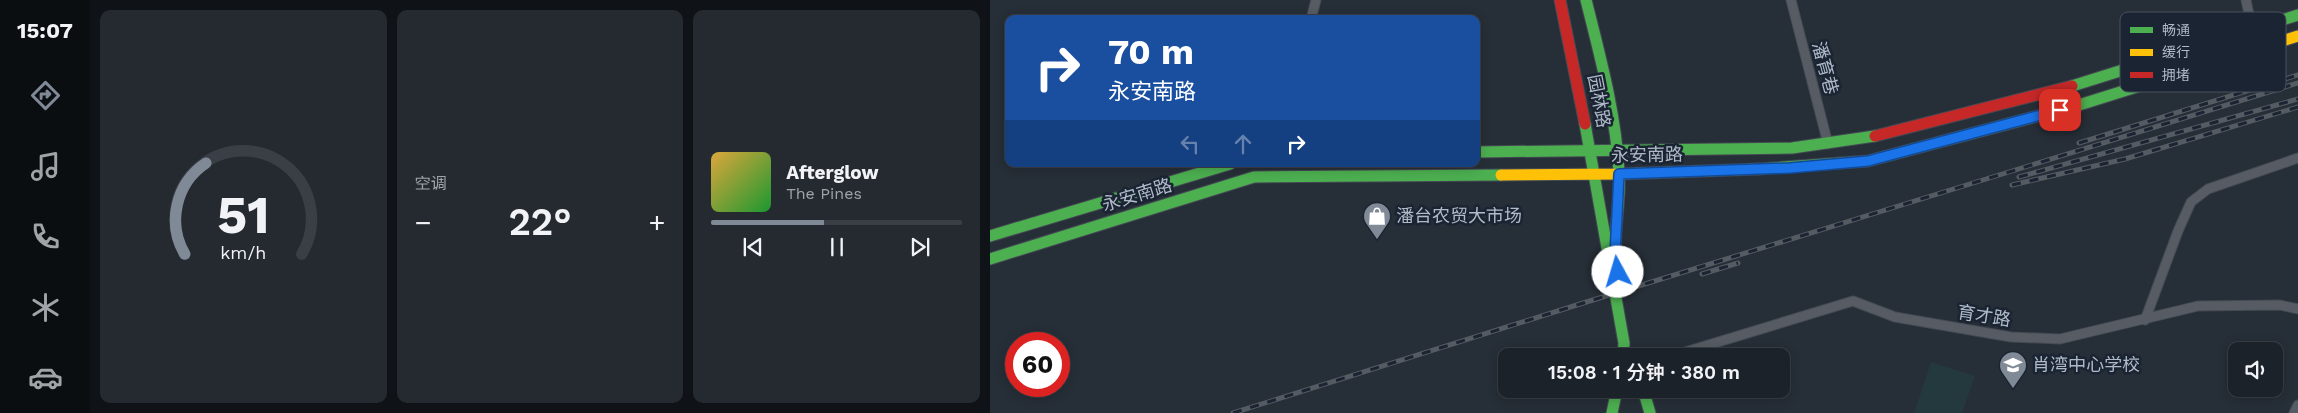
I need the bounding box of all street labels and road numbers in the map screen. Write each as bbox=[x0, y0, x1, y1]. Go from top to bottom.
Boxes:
street label: 潘育巷 bbox=[1808, 39, 1843, 97]
street label: 园林路 bbox=[1584, 72, 1615, 129]
street label: 永安南路 bbox=[1611, 143, 1683, 166]
street label: 永安南路 bbox=[1099, 174, 1174, 215]
street label: 育才路 bbox=[1956, 301, 2012, 330]

